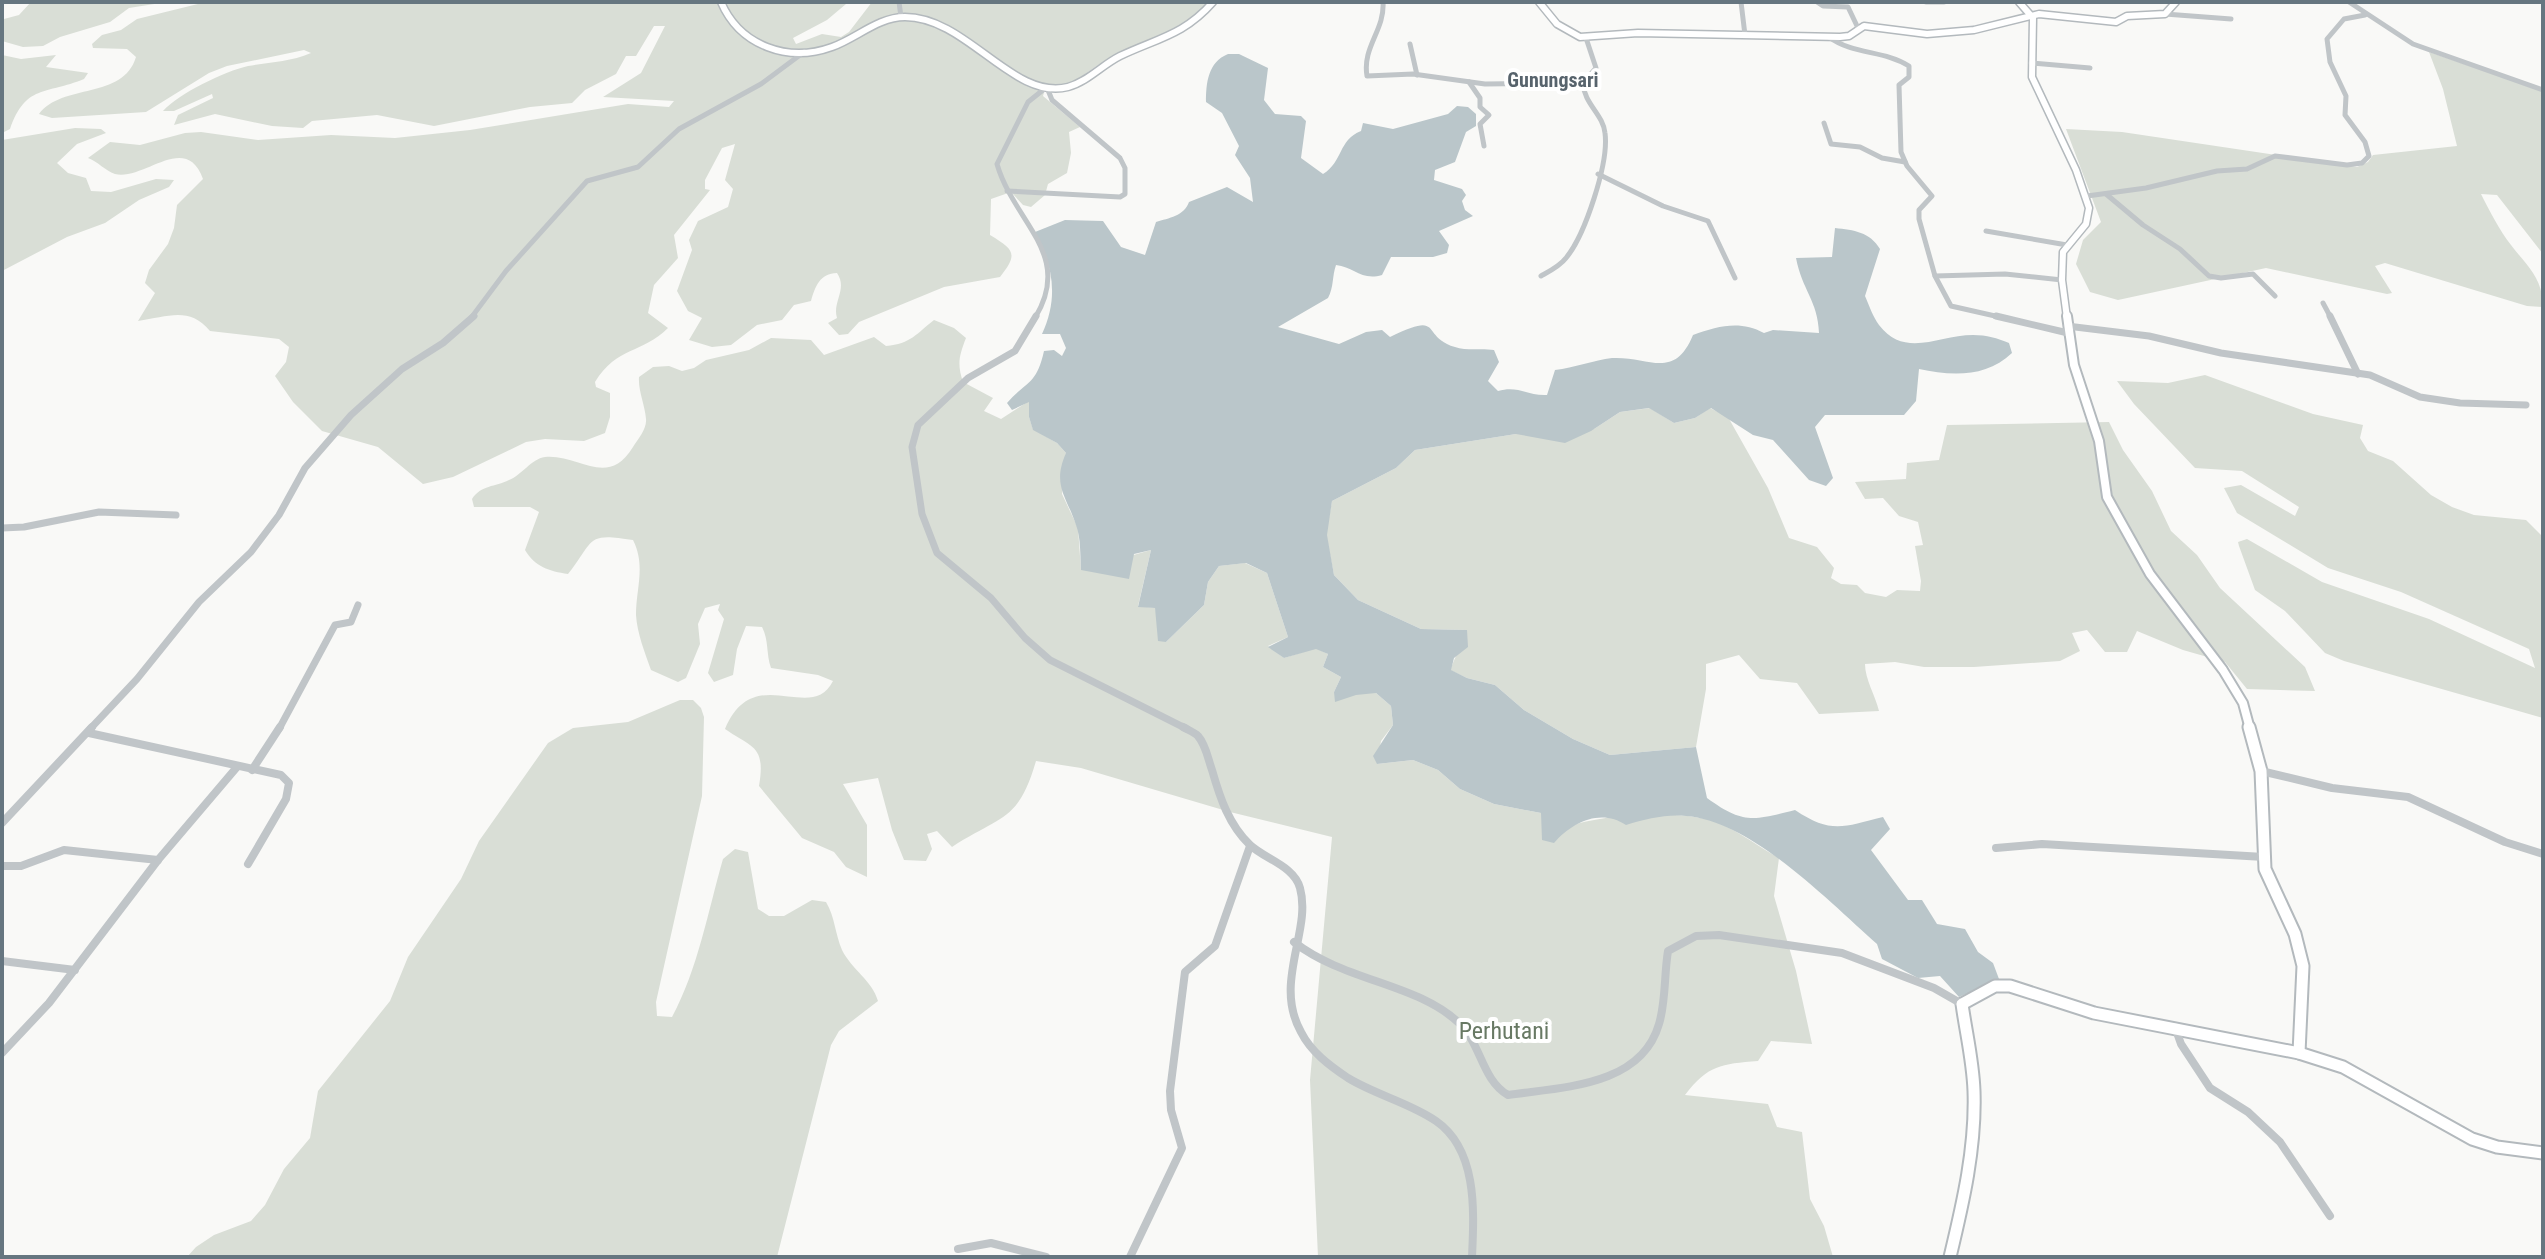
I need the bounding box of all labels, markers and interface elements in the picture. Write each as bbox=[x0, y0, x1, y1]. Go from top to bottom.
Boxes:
district label: Gunungsari bbox=[1507, 68, 1599, 92]
park label: Perhutani bbox=[1459, 1017, 1549, 1045]

